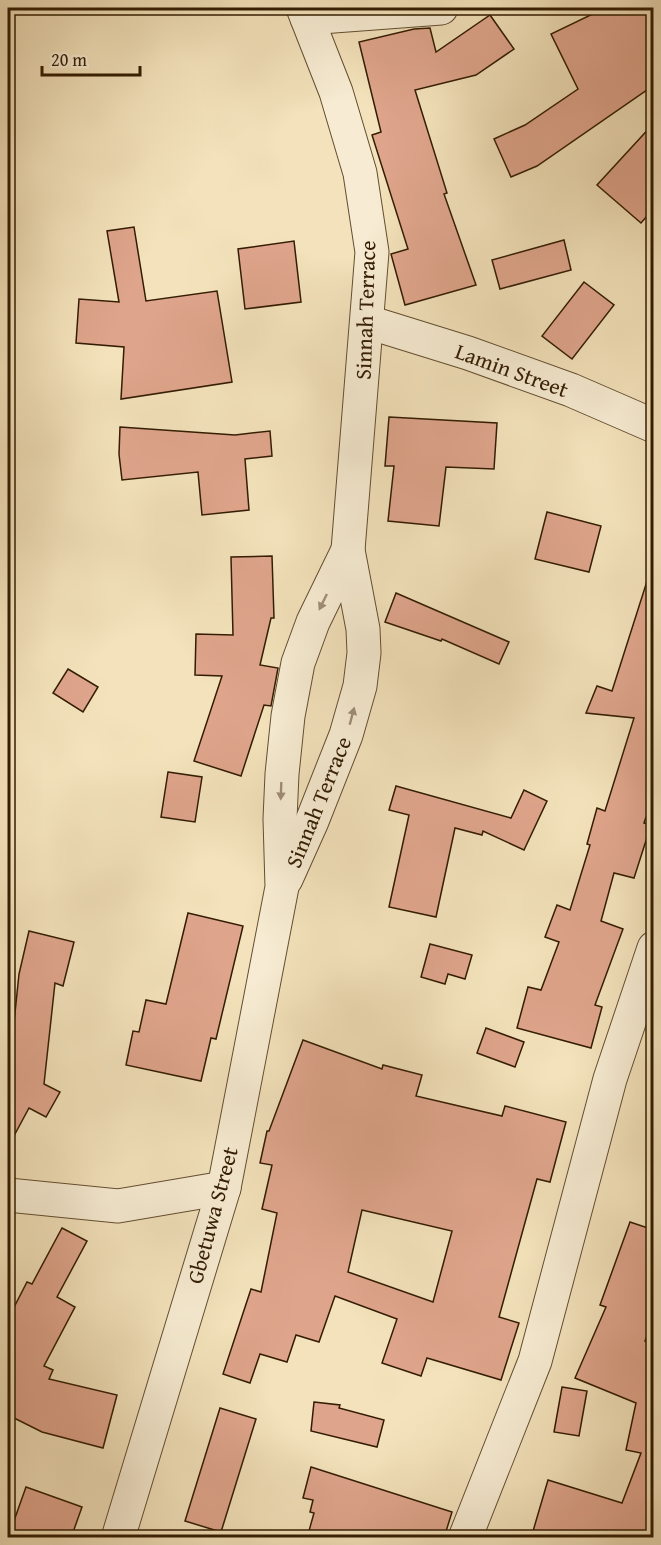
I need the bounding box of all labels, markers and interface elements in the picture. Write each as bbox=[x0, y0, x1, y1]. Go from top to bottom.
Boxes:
scale bar bbox=[42, 39, 140, 77]
text: 20 m bbox=[51, 46, 87, 73]
street label: Sinnah Terrace bbox=[347, 240, 383, 380]
street label: Lamin Street bbox=[451, 335, 573, 405]
one-way arrow bbox=[318, 594, 327, 611]
one-way arrow bbox=[347, 707, 357, 725]
street label: Sinnah Terrace bbox=[277, 731, 359, 873]
one-way arrow bbox=[277, 782, 286, 801]
street label: Gbetuwa Street bbox=[178, 1143, 246, 1287]

